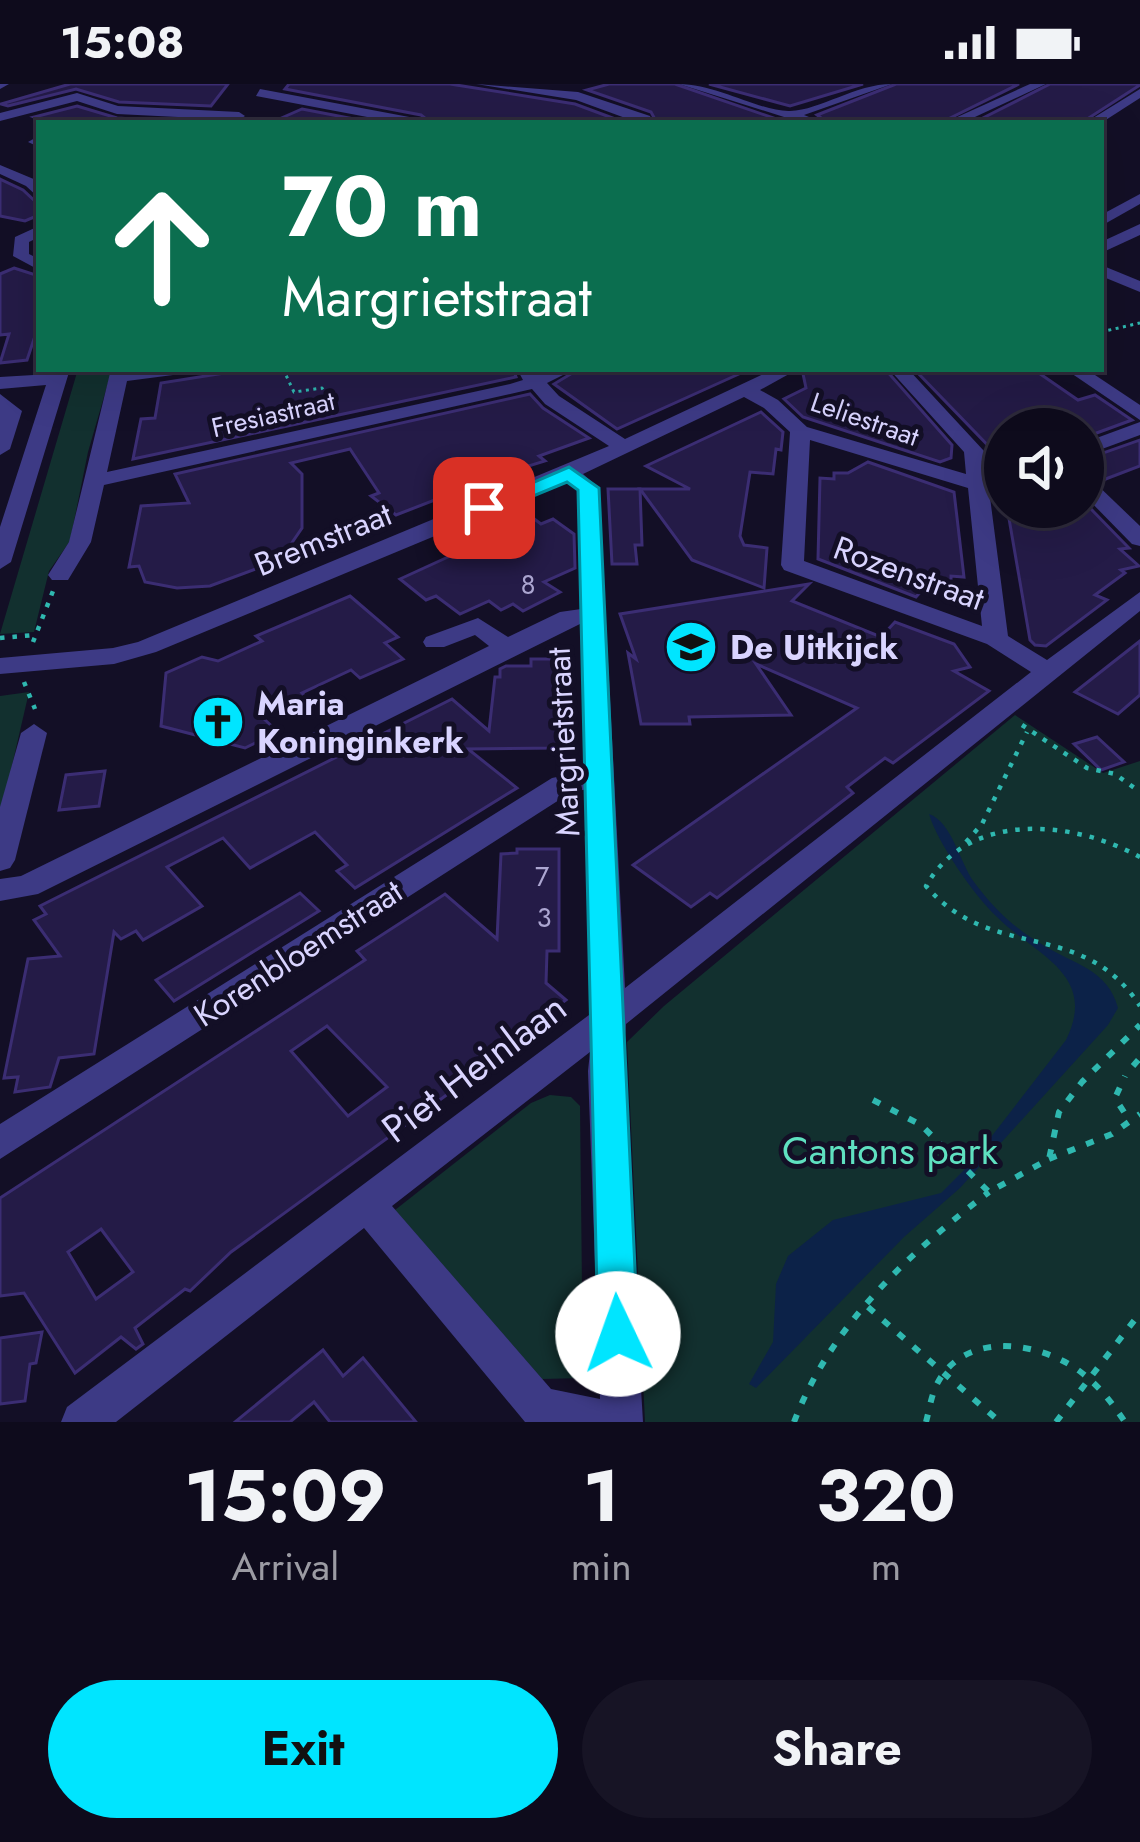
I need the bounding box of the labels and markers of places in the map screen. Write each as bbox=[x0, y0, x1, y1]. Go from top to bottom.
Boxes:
pin bbox=[433, 457, 535, 559]
school or university icon: De Uitkijck bbox=[663, 619, 719, 675]
place label: De Uitkijck bbox=[730, 624, 898, 671]
place label: Maria Koninginkerk bbox=[257, 680, 464, 765]
church icon: Maria Koninginkerk bbox=[190, 694, 246, 750]

